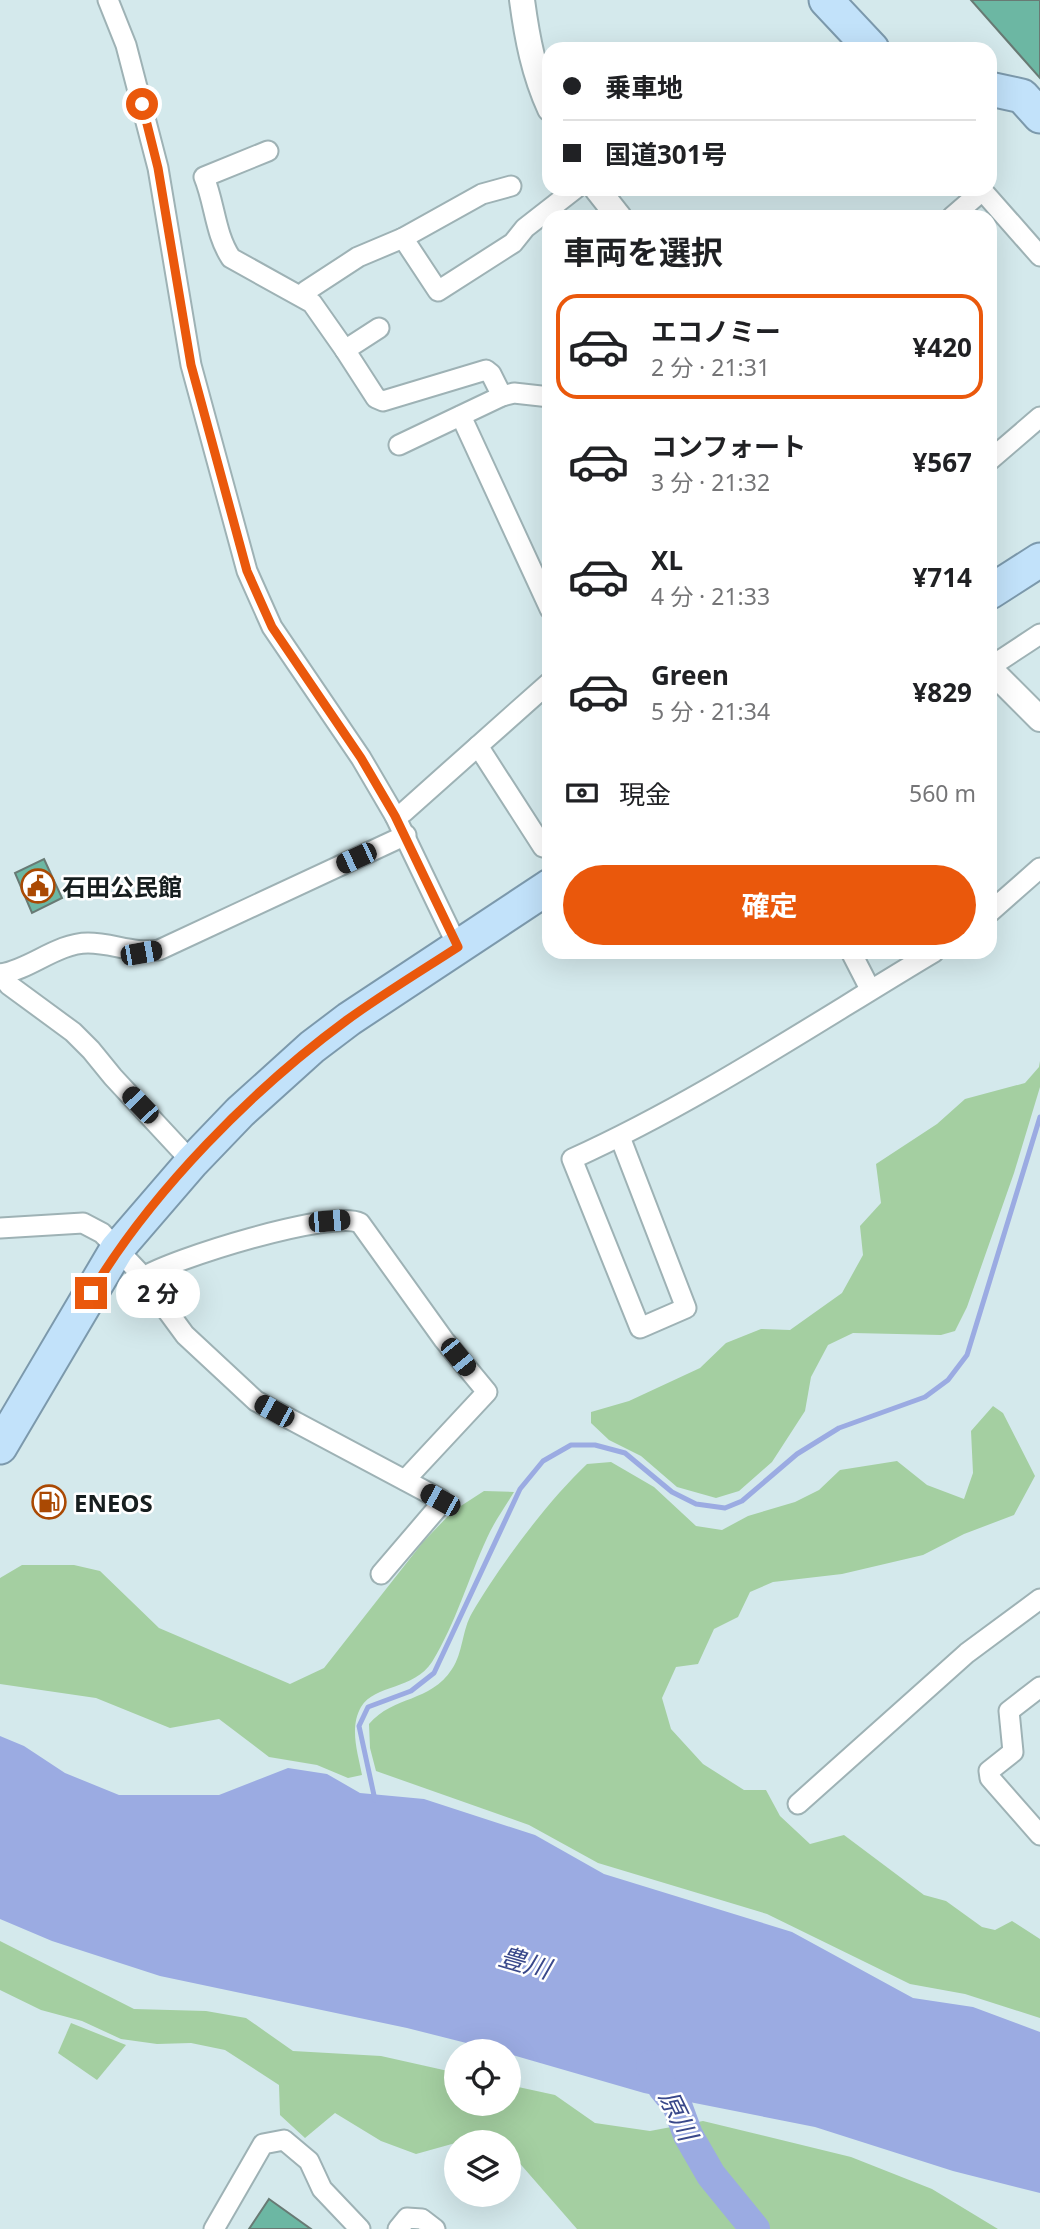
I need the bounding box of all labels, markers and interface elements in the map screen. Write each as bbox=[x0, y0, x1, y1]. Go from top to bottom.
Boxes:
text: 乗車地 bbox=[605, 69, 683, 105]
route start bbox=[126, 88, 158, 120]
text: 国道301号 bbox=[605, 136, 728, 172]
text: 車両を選択 bbox=[563, 230, 723, 273]
text: エコノミー bbox=[651, 313, 781, 349]
icon: car bbox=[567, 315, 630, 378]
text: ¥420 bbox=[913, 329, 972, 365]
text: 2 分 · 21:31 bbox=[651, 351, 770, 383]
text: コンフォート bbox=[651, 428, 806, 464]
icon: car bbox=[567, 430, 630, 493]
text: ¥567 bbox=[913, 444, 972, 480]
text: 3 分 · 21:32 bbox=[651, 466, 770, 498]
text: XL bbox=[651, 542, 683, 578]
icon: car bbox=[567, 545, 630, 608]
text: ¥714 bbox=[913, 559, 972, 595]
text: 4 分 · 21:33 bbox=[651, 580, 770, 612]
text: Green bbox=[651, 657, 729, 693]
icon: car bbox=[567, 660, 630, 723]
text: ¥829 bbox=[913, 674, 972, 710]
text: 5 分 · 21:34 bbox=[651, 695, 770, 727]
icon: cash bbox=[563, 774, 601, 812]
text: 現金 bbox=[619, 776, 671, 812]
text: 560 m bbox=[909, 777, 976, 809]
car bbox=[333, 840, 380, 876]
button: 確定 bbox=[563, 865, 976, 945]
public building icon: 石田公民館 bbox=[19, 867, 57, 905]
place label: 石田公民館 bbox=[62, 870, 182, 903]
car bbox=[119, 939, 164, 967]
car bbox=[118, 1083, 163, 1127]
car bbox=[308, 1209, 351, 1233]
callout: 2 分 bbox=[116, 1268, 200, 1318]
route end bbox=[75, 1277, 107, 1309]
text: 2 分 bbox=[137, 1277, 179, 1309]
car bbox=[437, 1334, 480, 1380]
car bbox=[251, 1392, 298, 1430]
car bbox=[417, 1481, 464, 1519]
fuel station icon: ENEOS bbox=[30, 1483, 68, 1521]
place label: ENEOS bbox=[74, 1486, 153, 1519]
water label: 豊川 bbox=[495, 1938, 558, 1987]
map controls bbox=[444, 2039, 521, 2207]
button: locate bbox=[444, 2039, 521, 2116]
water label: 原川 bbox=[651, 2084, 708, 2149]
button: layers bbox=[444, 2130, 521, 2207]

